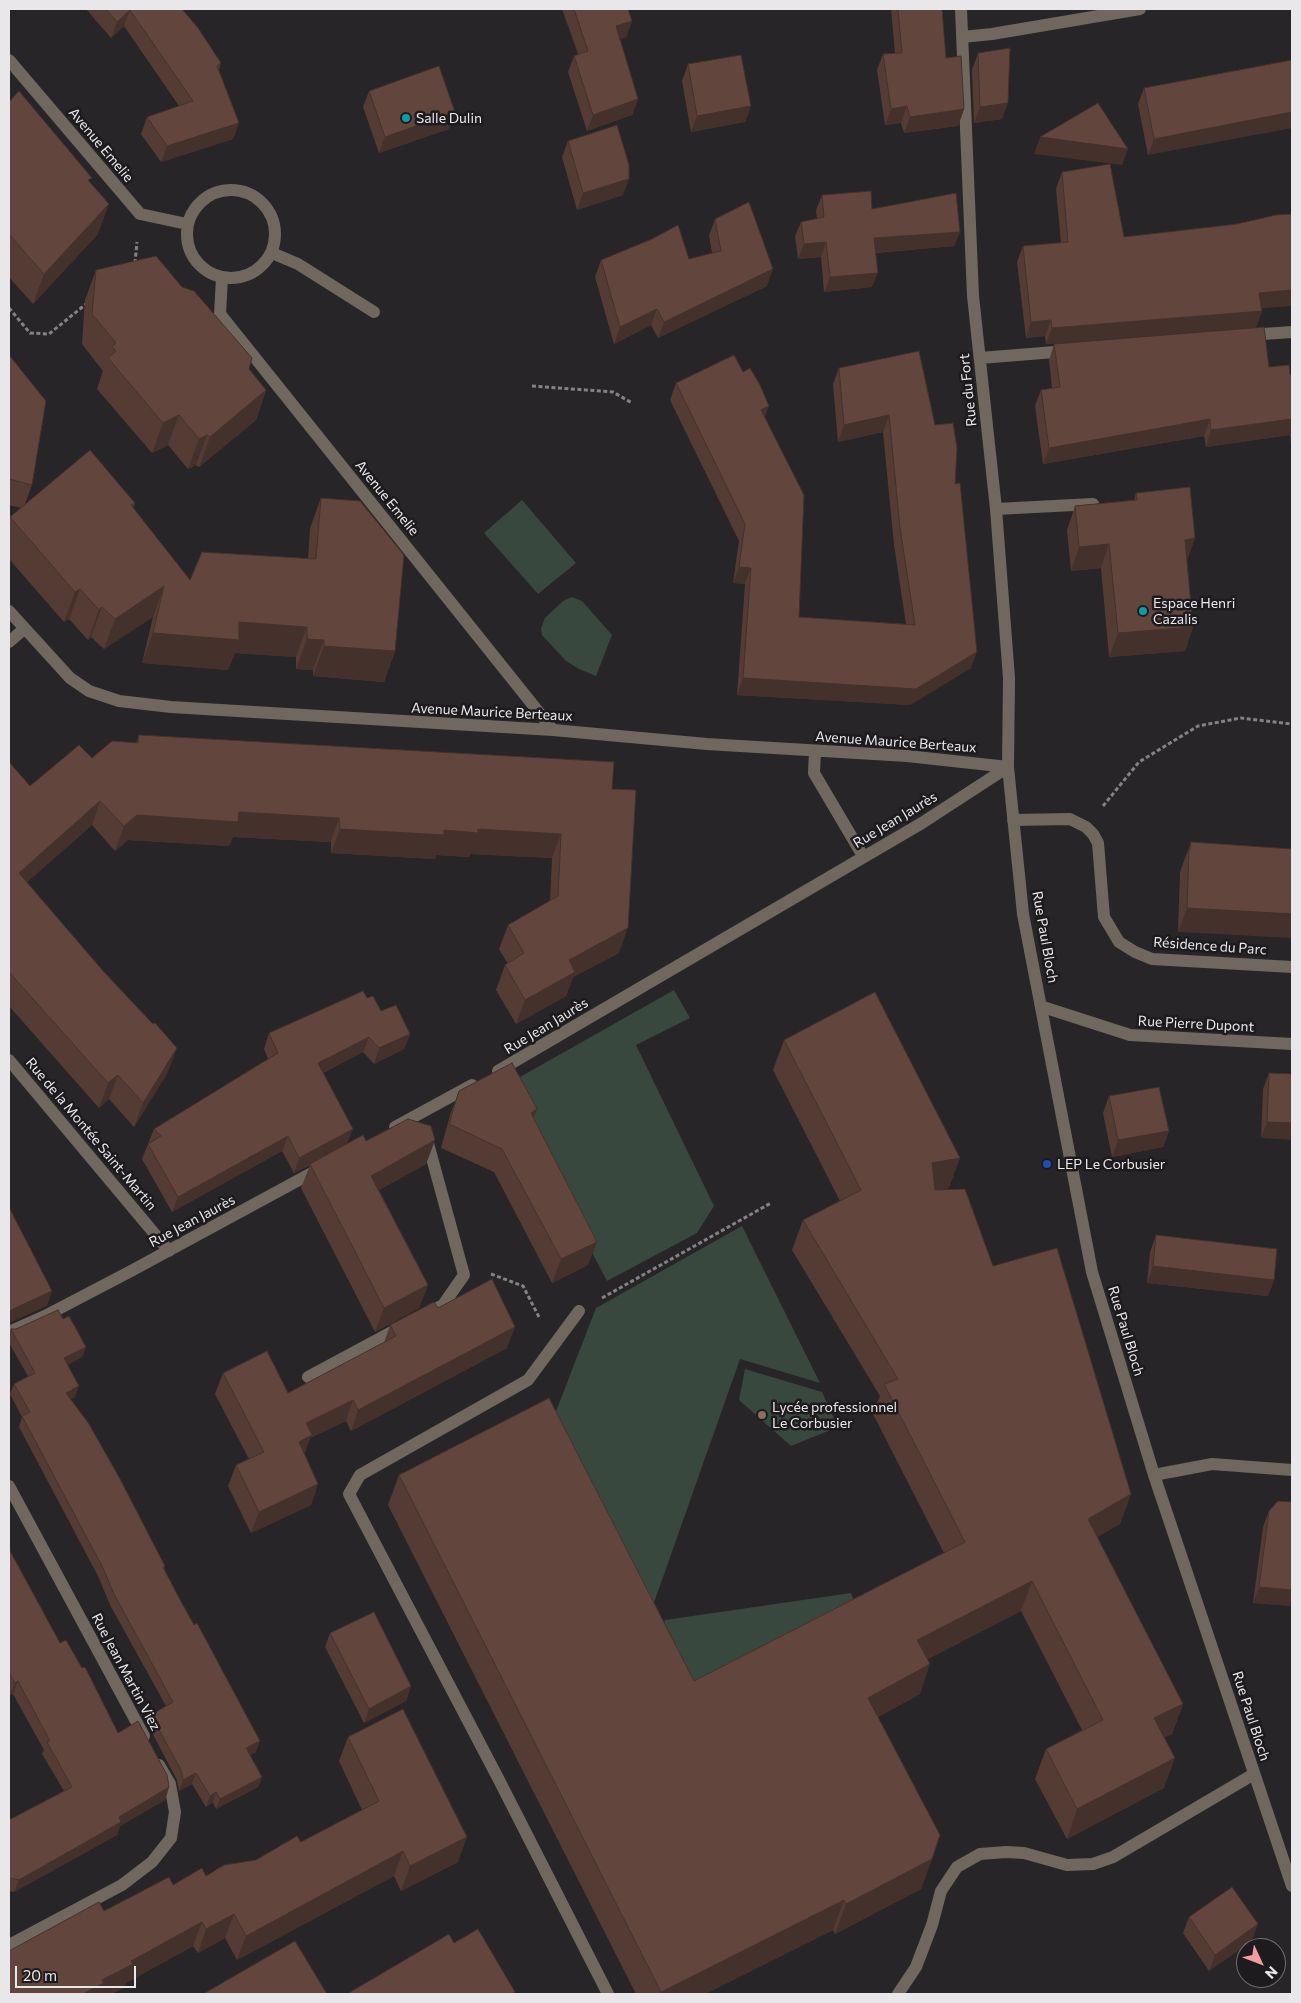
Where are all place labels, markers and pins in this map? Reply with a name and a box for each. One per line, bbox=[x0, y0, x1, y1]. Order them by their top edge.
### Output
place label: Salle Dulin bbox=[416, 110, 482, 126]
marker: Salle Dulin bbox=[400, 112, 412, 124]
place label: Espace Henri Cazalis bbox=[1153, 595, 1235, 628]
marker: Espace Henri Cazalis bbox=[1137, 605, 1149, 617]
place label: LEP Le Corbusier bbox=[1057, 1156, 1165, 1172]
marker: LEP Le Corbusier bbox=[1041, 1158, 1053, 1170]
place label: Lycée professionnel Le Corbusier bbox=[772, 1399, 897, 1431]
marker: Lycée professionnel Le Corbusier bbox=[756, 1409, 768, 1421]

